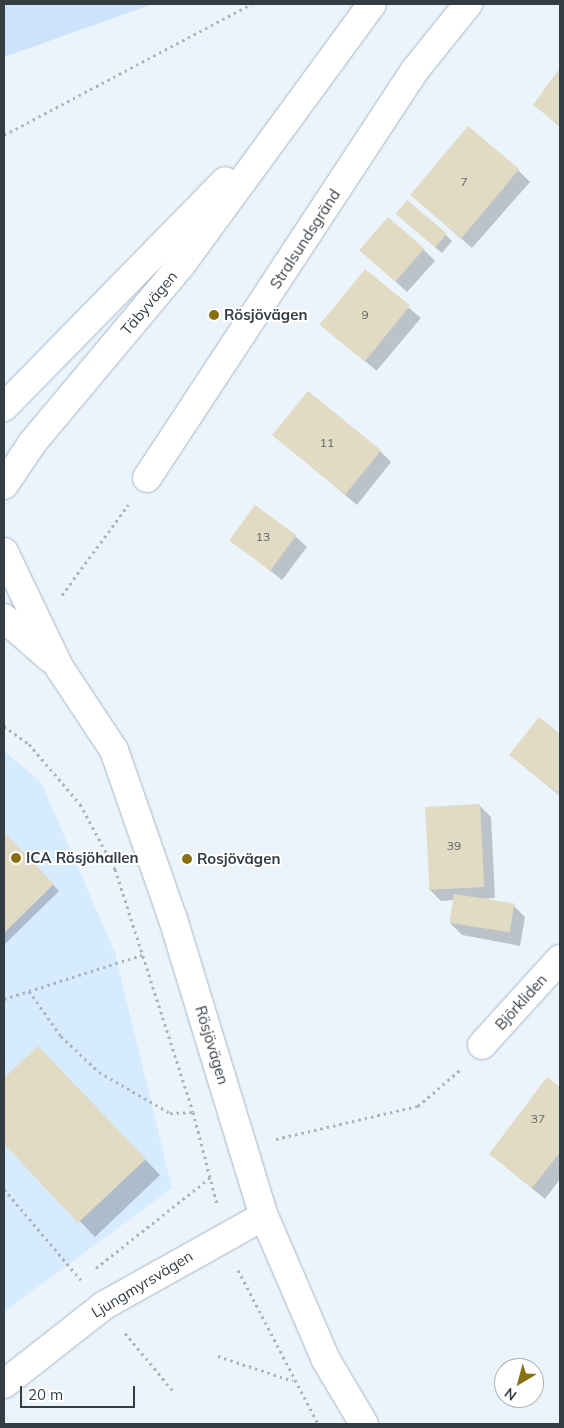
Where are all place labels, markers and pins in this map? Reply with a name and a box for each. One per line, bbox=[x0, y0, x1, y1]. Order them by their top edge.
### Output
place label: Rösjövägen bbox=[224, 306, 307, 324]
marker: Rösjövägen bbox=[208, 309, 220, 321]
place label: ICA Rösjöhallen bbox=[26, 849, 139, 867]
place label: Rosjövägen bbox=[197, 850, 280, 868]
marker: ICA Rösjöhallen bbox=[10, 852, 22, 864]
marker: Rosjövägen bbox=[181, 853, 193, 865]

